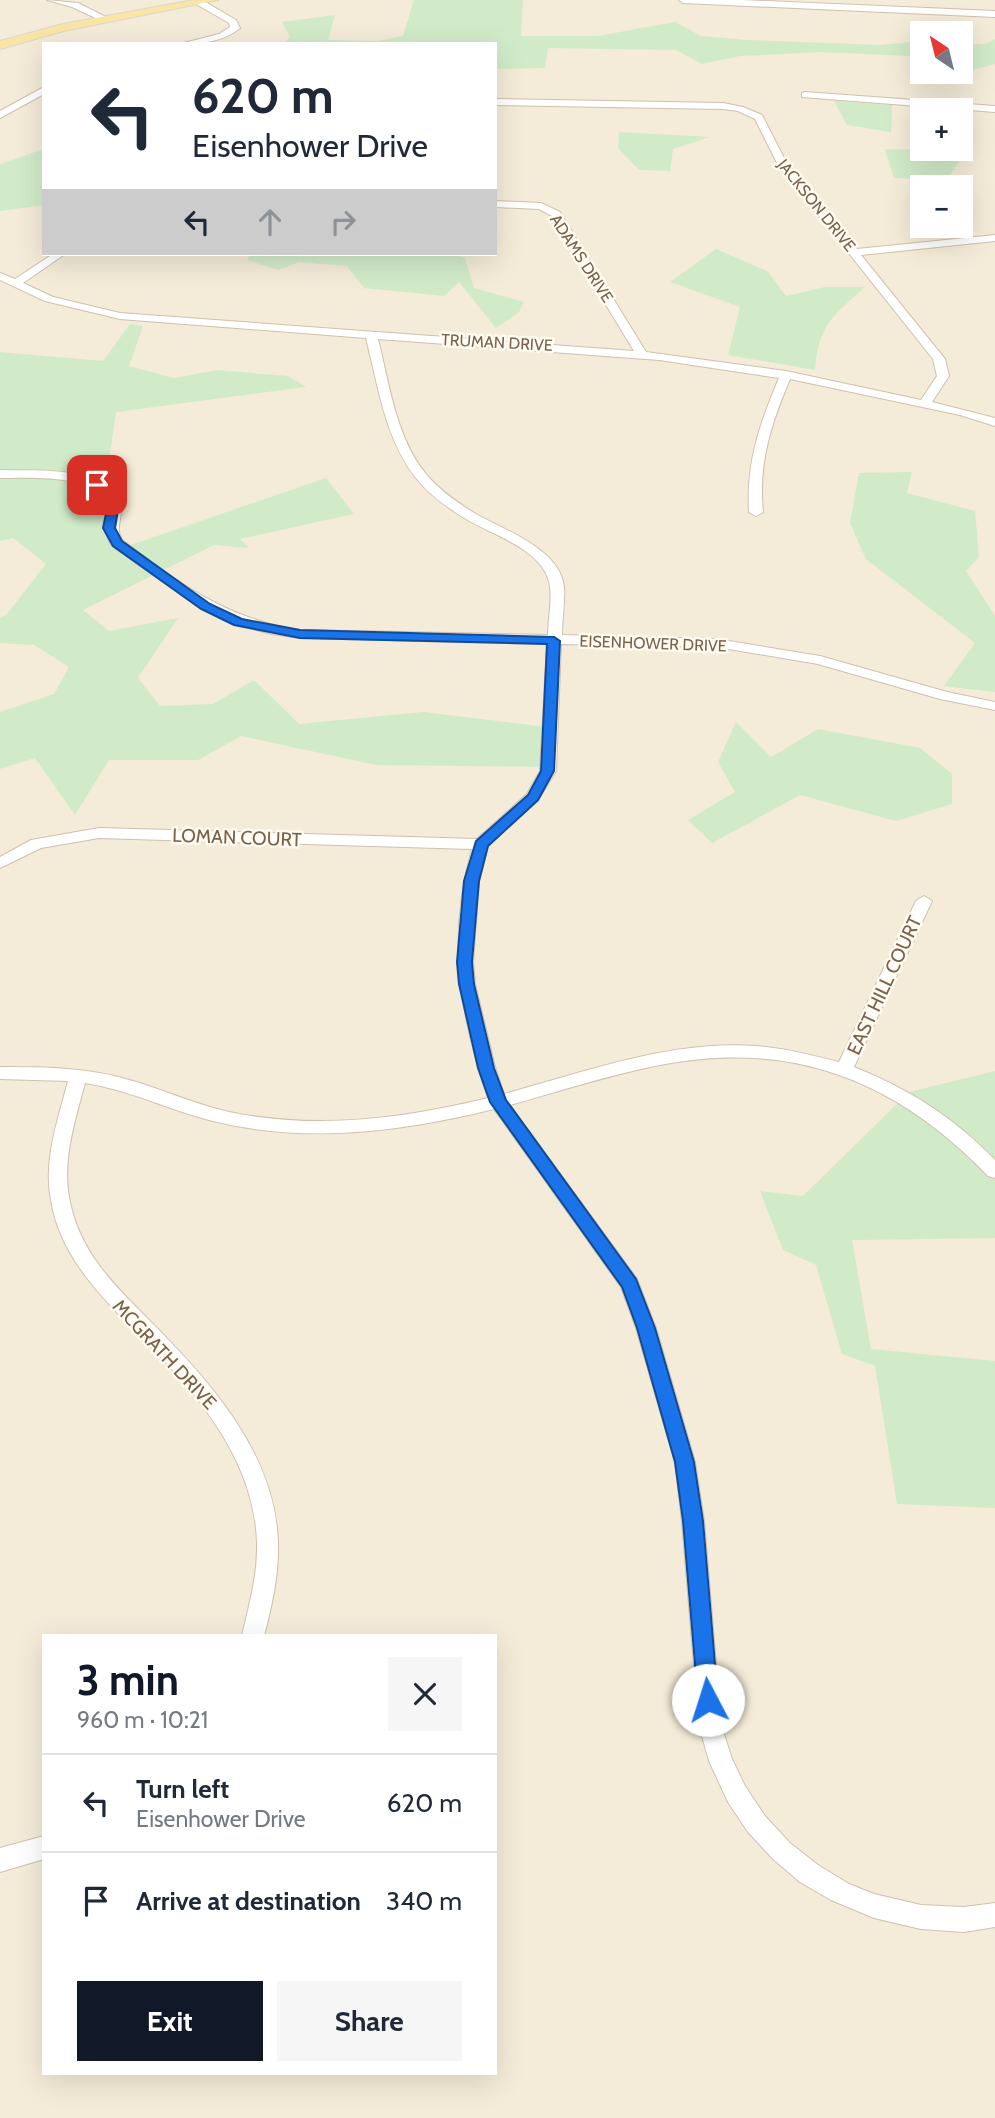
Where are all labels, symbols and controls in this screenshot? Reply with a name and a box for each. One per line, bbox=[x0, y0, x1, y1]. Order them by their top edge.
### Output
north arrow bbox=[910, 21, 973, 84]
map controls bbox=[910, 21, 973, 238]
text: 620 m bbox=[192, 66, 334, 125]
icon: left bbox=[77, 70, 168, 161]
button: + bbox=[910, 98, 973, 161]
text: Eisenhower Drive bbox=[192, 126, 428, 165]
street label: JACKSON DRIVE bbox=[773, 155, 860, 255]
button: − bbox=[910, 175, 973, 238]
icon: left bbox=[178, 203, 216, 241]
icon: ahead bbox=[251, 203, 289, 241]
icon: right bbox=[324, 203, 362, 241]
street label: ADAMS DRIVE bbox=[546, 211, 617, 306]
street label: TRUMAN DRIVE bbox=[441, 330, 553, 355]
pin bbox=[67, 455, 127, 515]
icon: arrive bbox=[78, 466, 116, 504]
street label: EISENHOWER DRIVE bbox=[579, 631, 727, 656]
street label: LOMAN COURT bbox=[172, 824, 302, 851]
street label: EAST HILL COURT bbox=[842, 912, 927, 1058]
street label: MCGRATH DRIVE bbox=[108, 1295, 221, 1414]
text: 3 min bbox=[77, 1654, 179, 1706]
button: close bbox=[388, 1657, 462, 1731]
position arrow bbox=[671, 1663, 745, 1737]
text: 960 m · 10:21 bbox=[77, 1706, 208, 1734]
text: Turn left bbox=[136, 1773, 229, 1805]
icon: left bbox=[77, 1784, 115, 1822]
text: 620 m bbox=[387, 1787, 462, 1819]
text: Eisenhower Drive bbox=[136, 1805, 306, 1833]
icon: arrive bbox=[77, 1882, 115, 1920]
text: Arrive at destination bbox=[136, 1885, 361, 1917]
text: 340 m bbox=[386, 1885, 462, 1917]
button: Exit bbox=[77, 1981, 263, 2061]
button: Share bbox=[277, 1981, 462, 2061]

